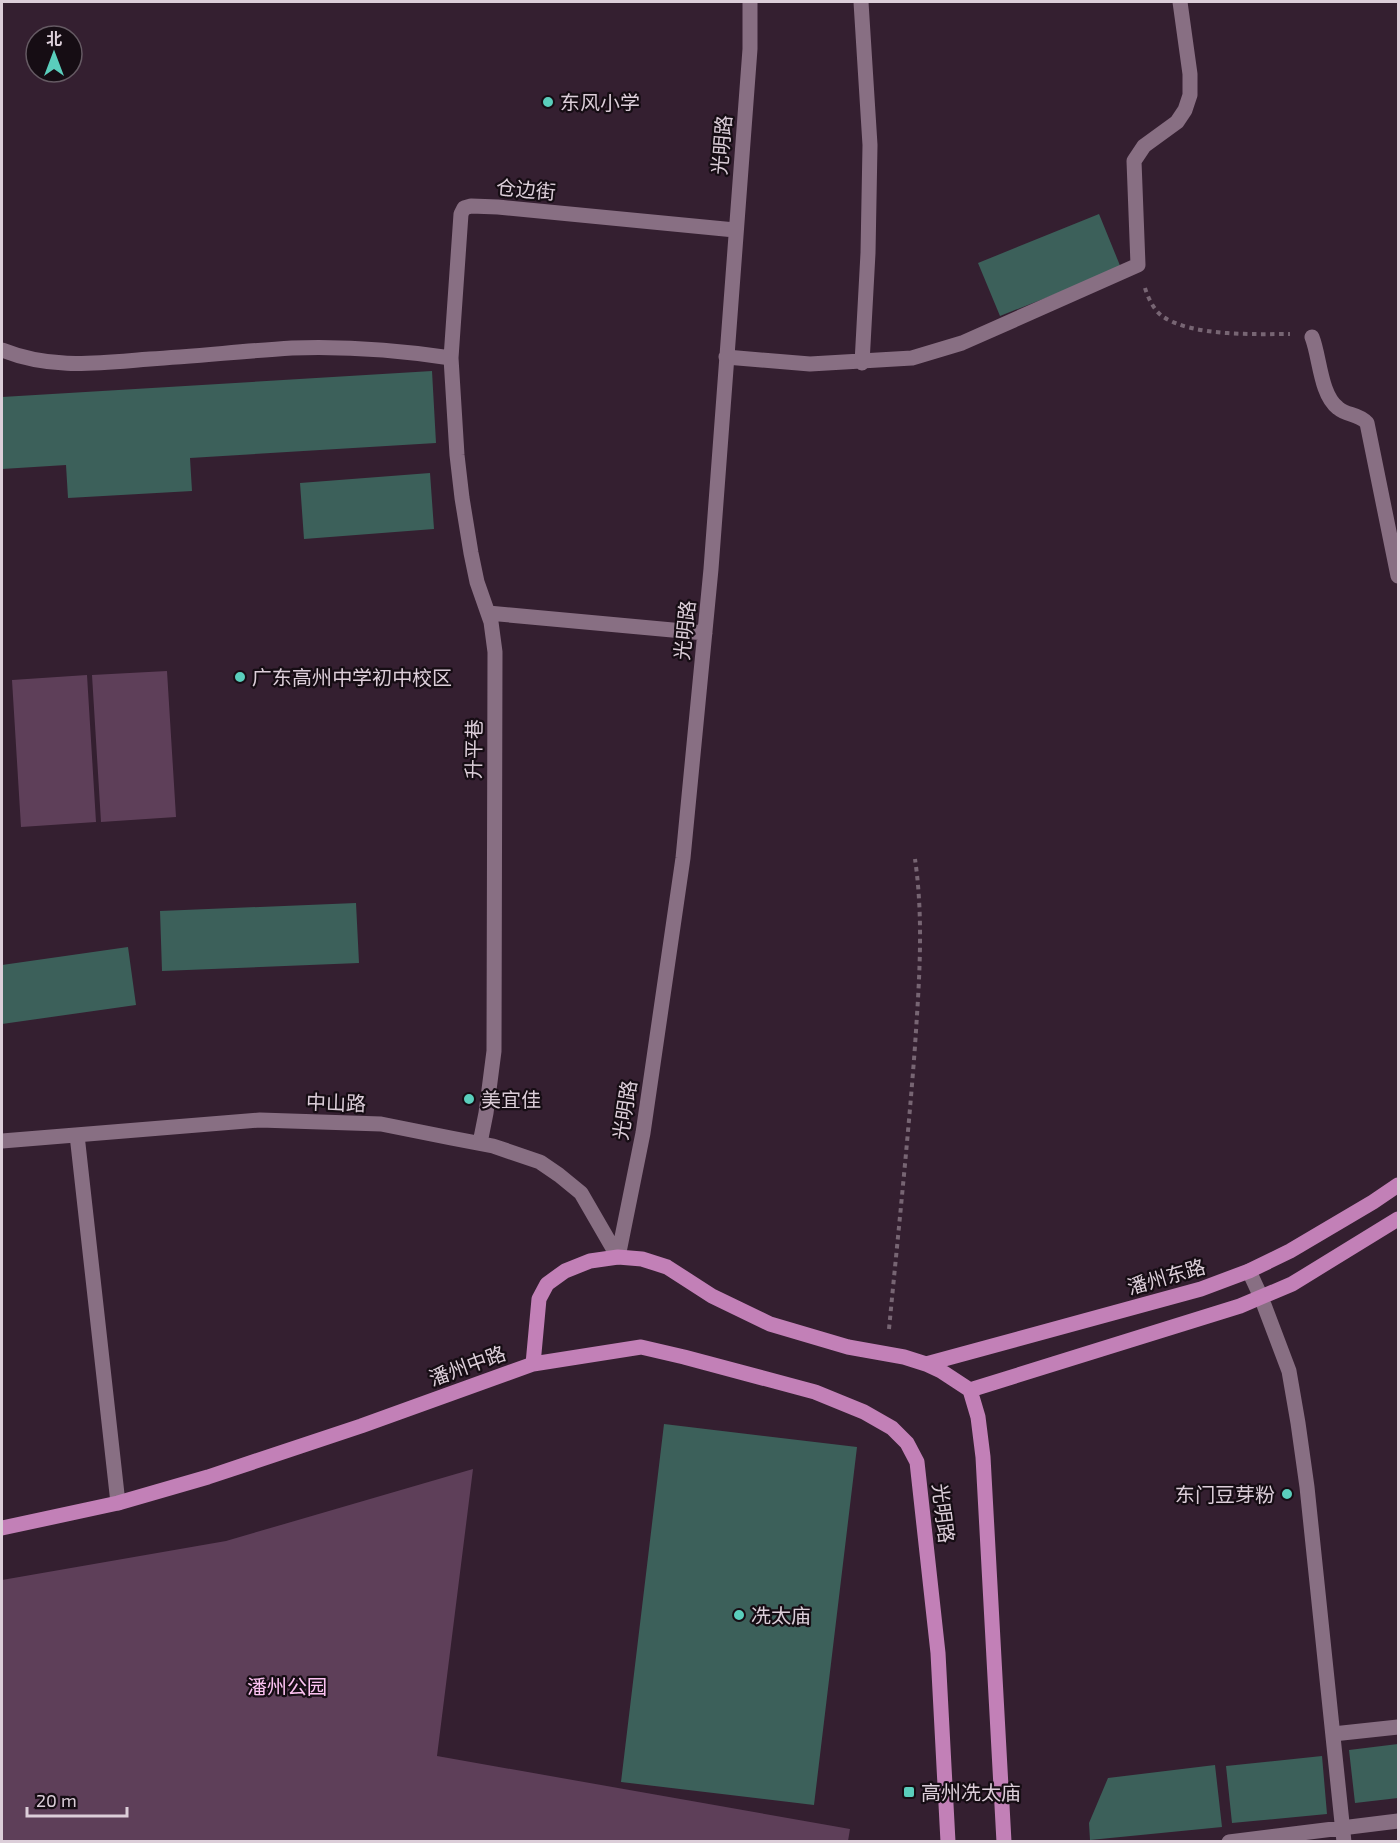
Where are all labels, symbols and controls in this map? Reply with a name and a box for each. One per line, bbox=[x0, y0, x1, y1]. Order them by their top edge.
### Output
north arrow bbox=[24, 24, 84, 84]
text: 北 bbox=[46, 29, 62, 48]
place label: 东风小学 bbox=[560, 90, 640, 114]
marker: 东风小学 bbox=[541, 95, 555, 109]
street label: 光明路 bbox=[706, 114, 736, 176]
street label: 仓边街 bbox=[495, 174, 557, 204]
street label: 光明路 bbox=[669, 599, 699, 661]
place label: 广东高州中学初中校区 bbox=[252, 665, 452, 689]
marker: 广东高州中学初中校区 bbox=[233, 670, 247, 684]
street label: 升平巷 bbox=[460, 719, 486, 779]
street label: 光明路 bbox=[607, 1078, 641, 1142]
place label: 美宜佳 bbox=[481, 1087, 541, 1111]
street label: 中山路 bbox=[306, 1089, 366, 1115]
marker: 美宜佳 bbox=[462, 1092, 476, 1106]
street label: 潘州东路 bbox=[1124, 1253, 1208, 1299]
street label: 潘州中路 bbox=[425, 1340, 509, 1390]
street label: 光明路 bbox=[928, 1482, 960, 1544]
place label: 东门豆芽粉 bbox=[1175, 1482, 1275, 1506]
marker: 东门豆芽粉 bbox=[1280, 1487, 1294, 1501]
place label: 冼太庙 bbox=[751, 1603, 811, 1627]
marker: 冼太庙 bbox=[732, 1608, 746, 1622]
park label: 潘州公园 bbox=[247, 1674, 327, 1698]
scale bar bbox=[27, 1780, 128, 1818]
place label: 高州冼太庙 bbox=[921, 1780, 1021, 1804]
marker: 高州冼太庙 bbox=[902, 1785, 916, 1799]
text: 20 m bbox=[36, 1789, 77, 1811]

